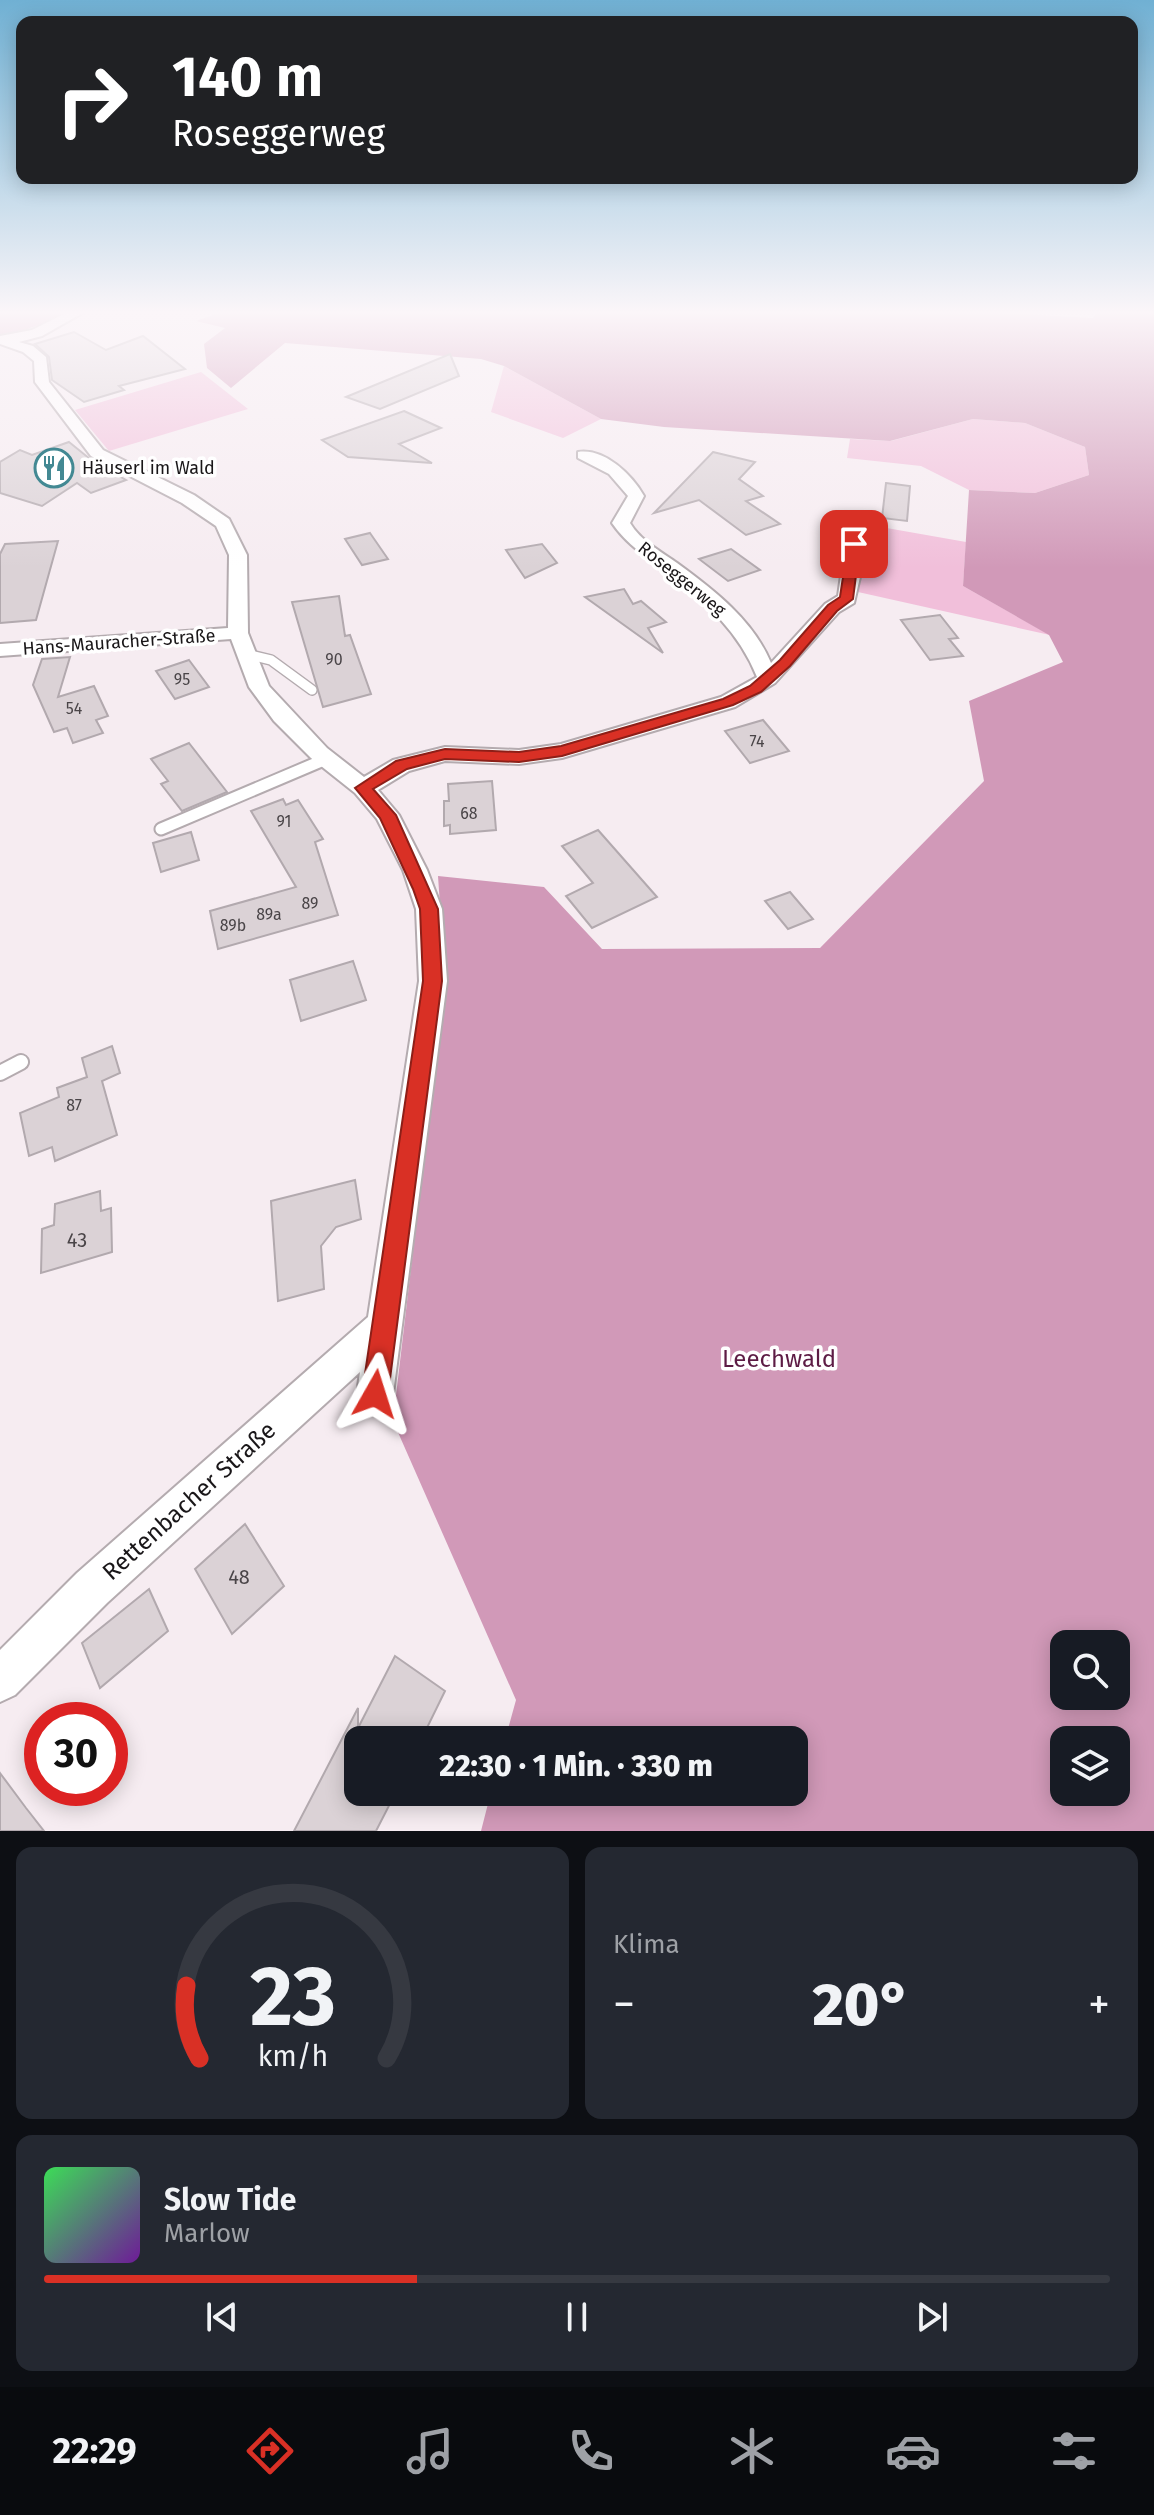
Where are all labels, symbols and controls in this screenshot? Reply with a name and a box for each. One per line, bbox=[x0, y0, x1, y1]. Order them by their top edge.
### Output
text: 140 m bbox=[172, 44, 323, 111]
icon: right bbox=[40, 48, 144, 152]
text: Roseggerweg bbox=[172, 112, 385, 156]
restaurant icon: Häuserl im Wald bbox=[33, 447, 75, 489]
place label: Häuserl im Wald bbox=[82, 457, 215, 479]
pin bbox=[820, 510, 888, 578]
icon: arrive bbox=[832, 522, 876, 566]
street label: Roseggerweg bbox=[634, 537, 731, 621]
street label: Hans-Mauracher-Straße bbox=[22, 624, 216, 660]
house number: 90 bbox=[325, 650, 343, 669]
house number: 95 bbox=[174, 670, 190, 689]
house number: 54 bbox=[66, 699, 83, 718]
house number: 74 bbox=[750, 732, 765, 751]
house number: 68 bbox=[460, 804, 478, 823]
house number: 91 bbox=[276, 812, 292, 831]
house number: 89 bbox=[302, 894, 318, 913]
house number: 89a bbox=[256, 905, 282, 924]
house number: 89b bbox=[220, 916, 246, 935]
house number: 87 bbox=[66, 1096, 82, 1115]
house number: 43 bbox=[67, 1228, 87, 1252]
park label: Leechwald bbox=[722, 1345, 836, 1373]
position arrow bbox=[333, 1352, 417, 1436]
street label: Rettenbacher Straße bbox=[97, 1416, 281, 1586]
house number: 48 bbox=[228, 1565, 250, 1589]
map controls bbox=[1050, 1630, 1130, 1806]
button: search bbox=[1050, 1630, 1130, 1710]
speed limit sign: 30 bbox=[24, 1702, 128, 1806]
button: layers bbox=[1050, 1726, 1130, 1806]
text: 22:30 · 1 Min. · 330 m bbox=[439, 1748, 713, 1784]
text: Klima bbox=[613, 1929, 680, 1960]
text: 23 bbox=[250, 1947, 335, 2047]
text: 20° bbox=[812, 1969, 911, 2041]
text: − bbox=[613, 1978, 635, 2031]
text: + bbox=[1088, 1978, 1110, 2031]
text: km/h bbox=[257, 2039, 328, 2074]
text: Slow Tide bbox=[164, 2182, 296, 2218]
text: Marlow bbox=[164, 2218, 250, 2249]
icon: previous bbox=[200, 2295, 244, 2339]
icon: pause bbox=[555, 2295, 599, 2339]
icon: next bbox=[910, 2295, 954, 2339]
icon: directions bbox=[242, 2423, 298, 2479]
icon: music bbox=[402, 2423, 458, 2479]
icon: phone bbox=[563, 2423, 619, 2479]
icon: climate bbox=[724, 2423, 780, 2479]
icon: car bbox=[885, 2423, 941, 2479]
icon: filters bbox=[1046, 2423, 1102, 2479]
text: 22:29 bbox=[52, 2429, 137, 2473]

